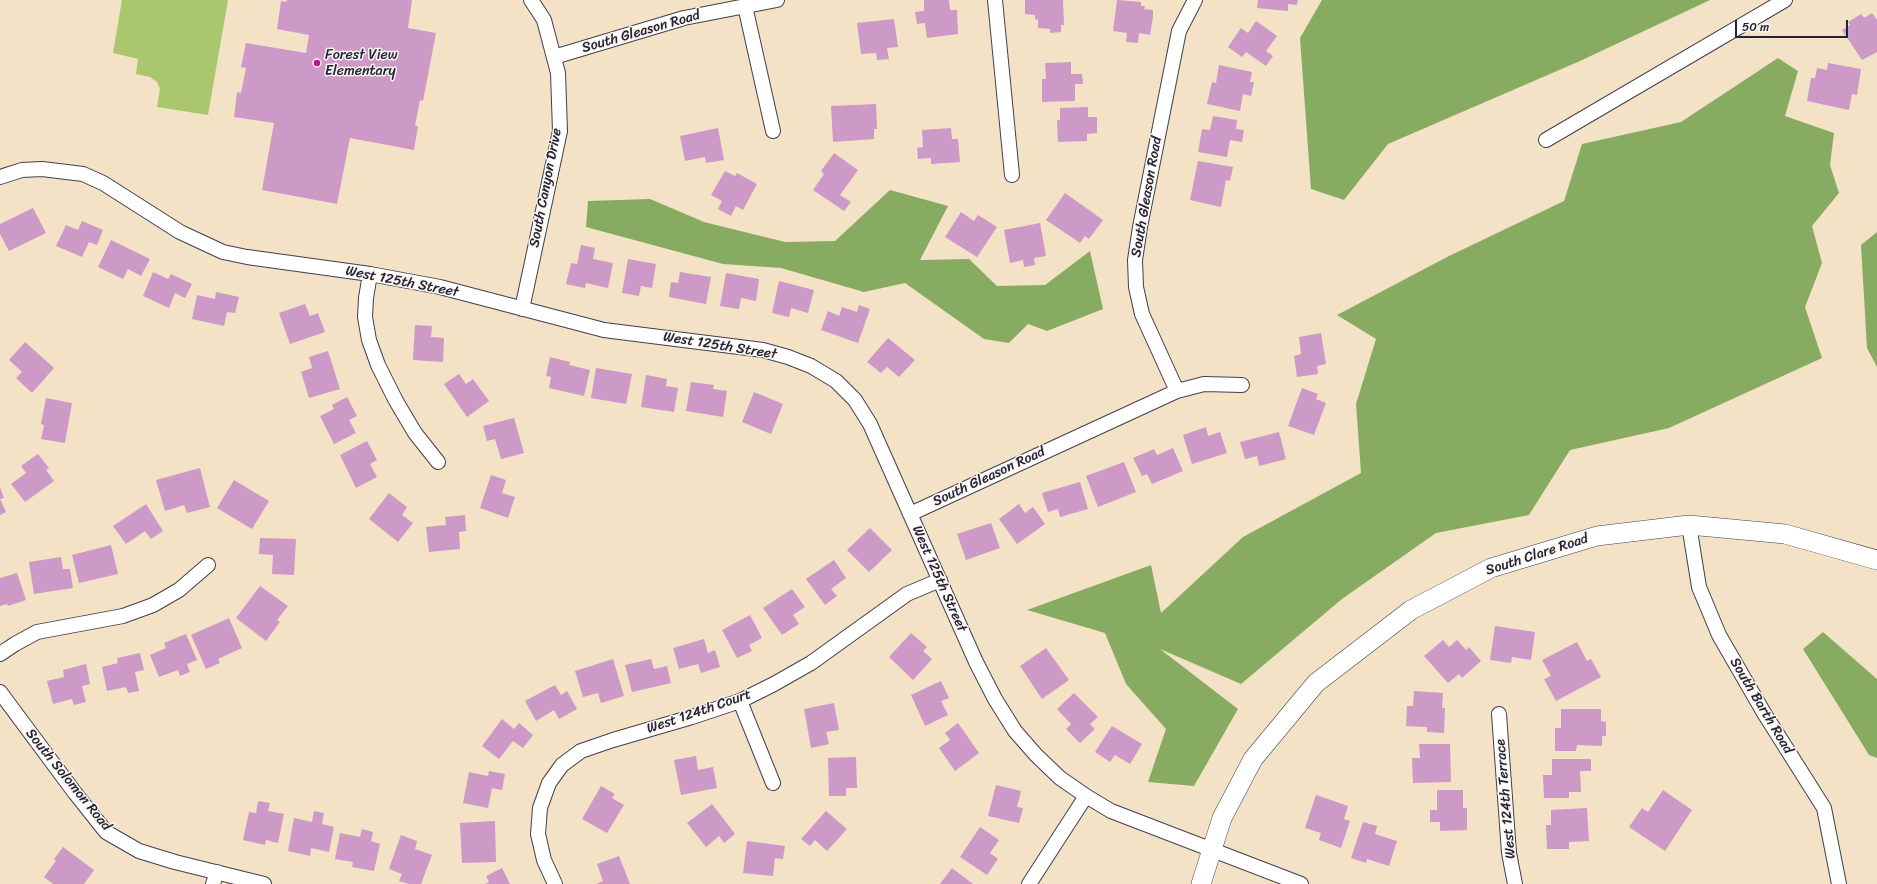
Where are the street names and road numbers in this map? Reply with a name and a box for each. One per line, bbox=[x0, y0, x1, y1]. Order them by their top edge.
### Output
street label: South Gleason Road bbox=[580, 7, 702, 57]
street label: South Canyon Drive bbox=[526, 127, 566, 249]
street label: South Gleason Road bbox=[1128, 135, 1166, 259]
street label: West 125th Street bbox=[344, 263, 460, 301]
street label: West 125th Street bbox=[662, 329, 778, 363]
street label: South Gleason Road bbox=[930, 444, 1048, 510]
street label: West 125th Street bbox=[908, 523, 970, 635]
street label: South Clare Road bbox=[1484, 531, 1590, 579]
street label: South Barth Road bbox=[1726, 655, 1796, 757]
street label: West 124th Court bbox=[645, 686, 753, 738]
street label: South Solomon Road bbox=[22, 726, 114, 834]
street label: West 124th Terrace bbox=[1492, 738, 1520, 860]

